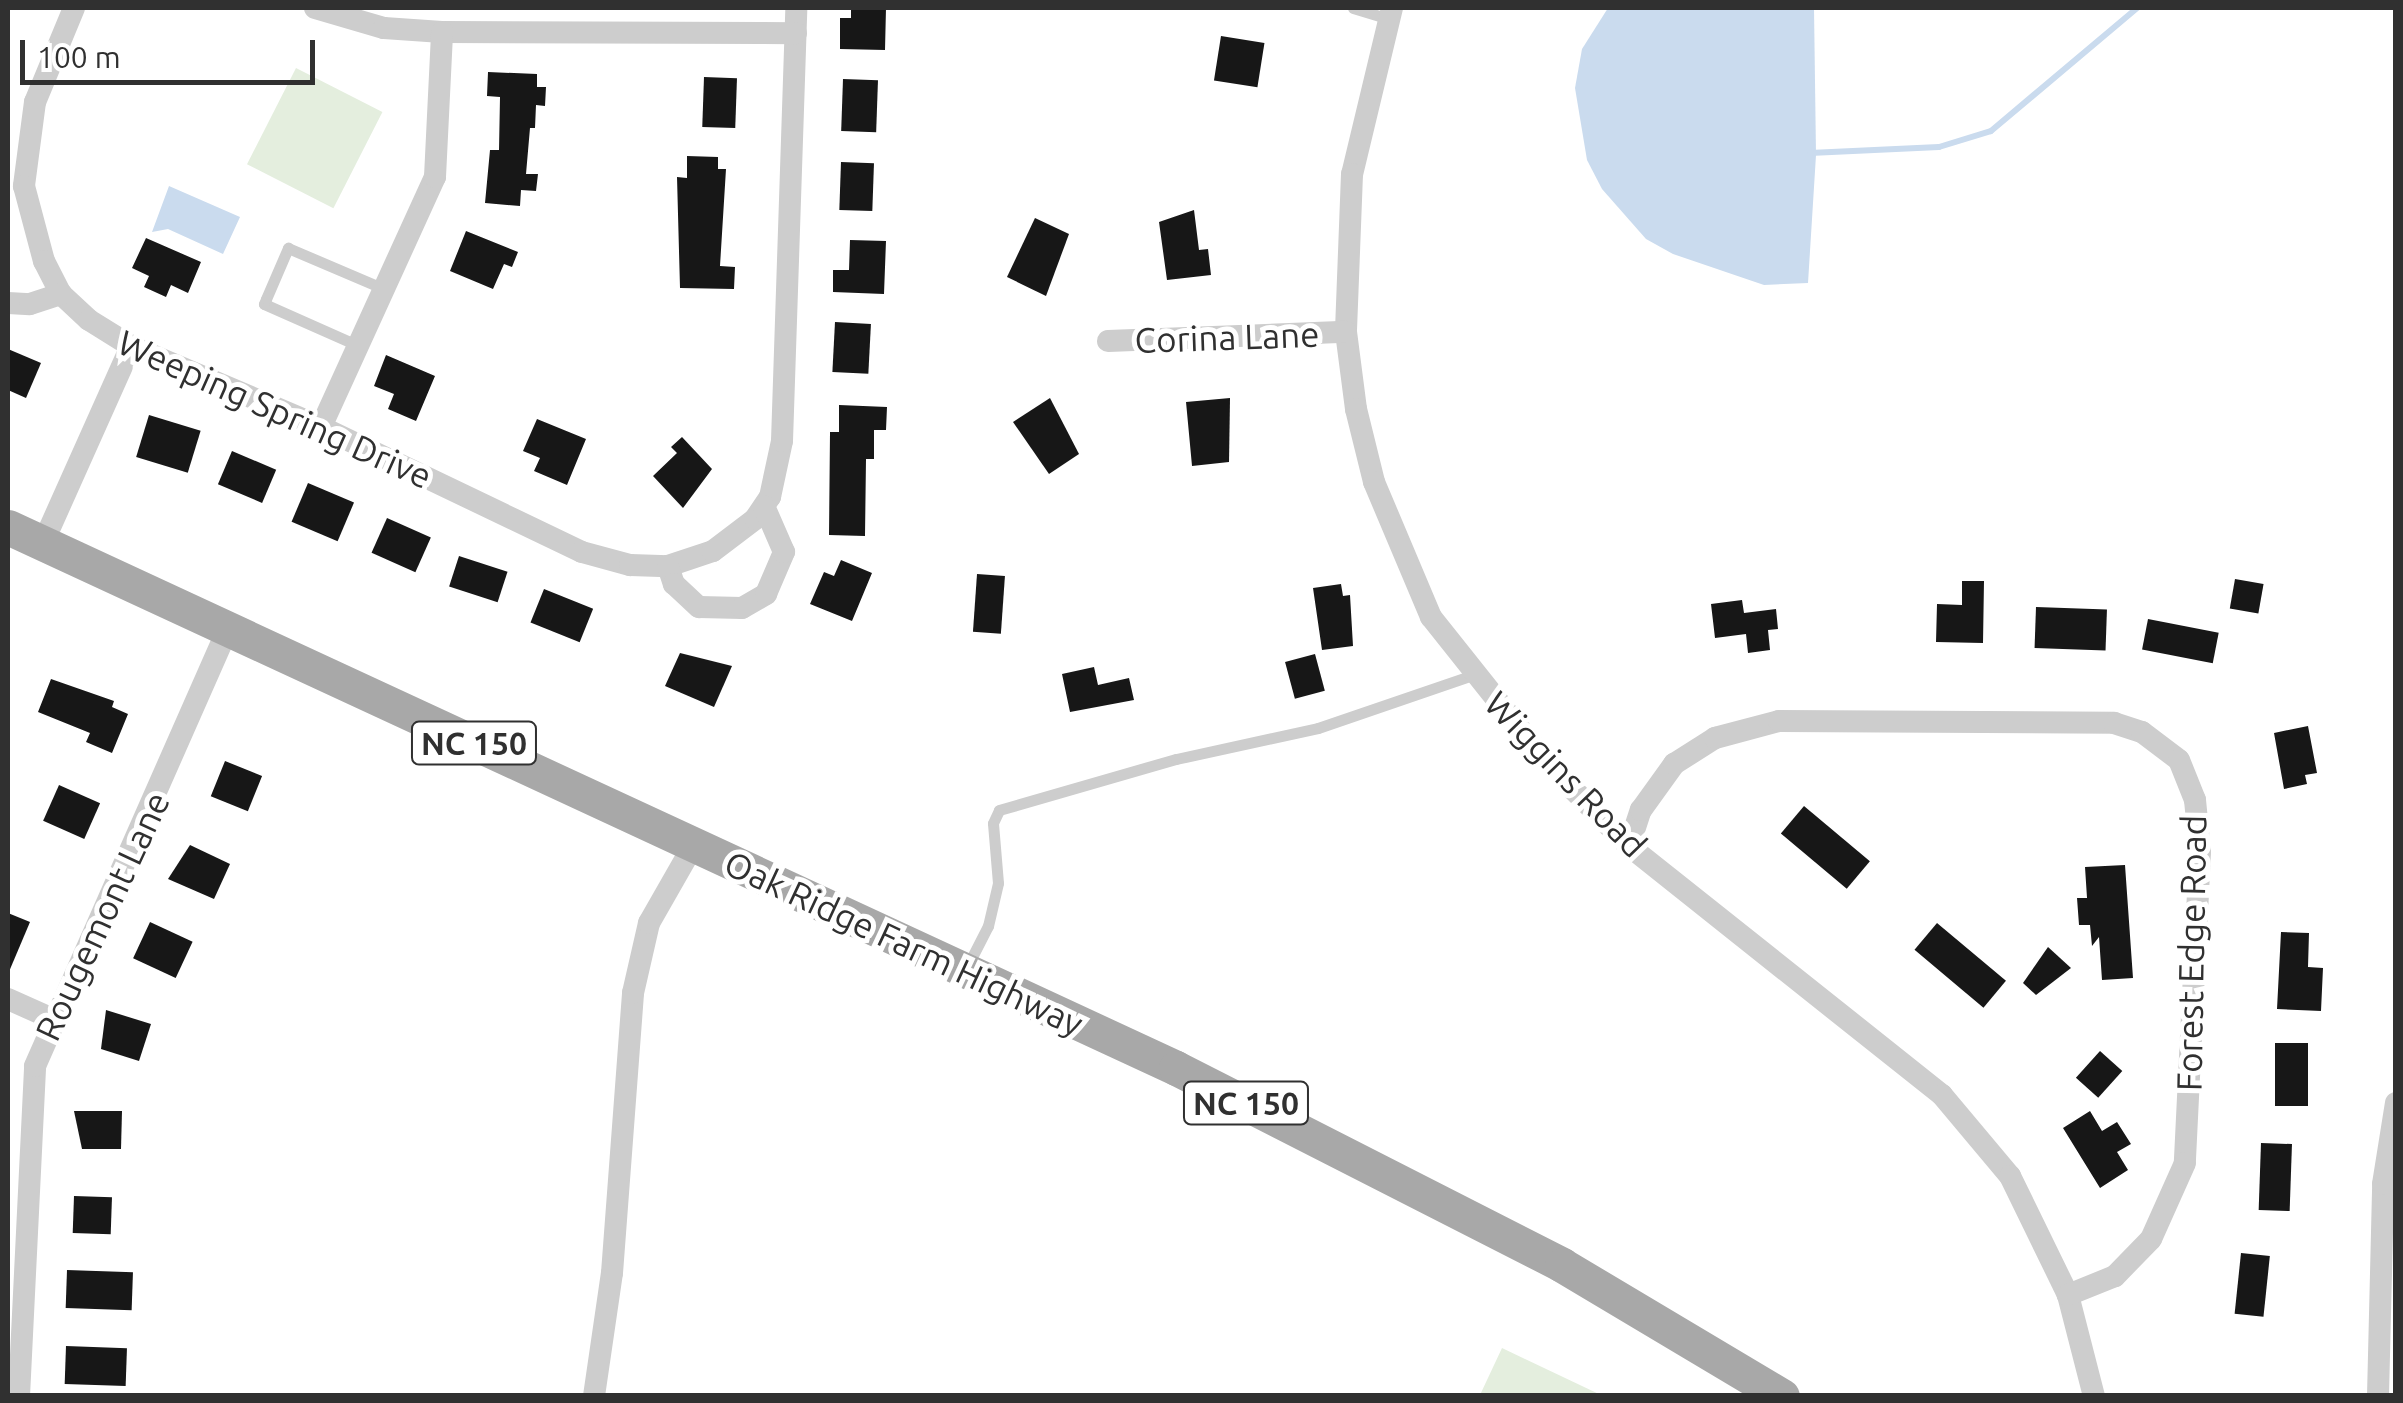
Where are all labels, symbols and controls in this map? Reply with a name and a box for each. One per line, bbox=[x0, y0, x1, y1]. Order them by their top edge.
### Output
scale bar bbox=[25, 20, 320, 82]
text: 100 m bbox=[37, 40, 121, 74]
street label: Corina Lane bbox=[1134, 313, 1320, 361]
street label: Weeping Spring Drive bbox=[112, 321, 438, 497]
street label: Wiggins Road bbox=[1476, 682, 1656, 866]
road number: NC 150 bbox=[409, 716, 539, 770]
street label: Rougemont Lane bbox=[26, 785, 178, 1047]
street label: Forest Edge Road bbox=[2168, 815, 2214, 1091]
street label: Oak Ridge Farm Highway bbox=[718, 841, 1090, 1045]
road number: NC 150 bbox=[1181, 1076, 1311, 1130]

